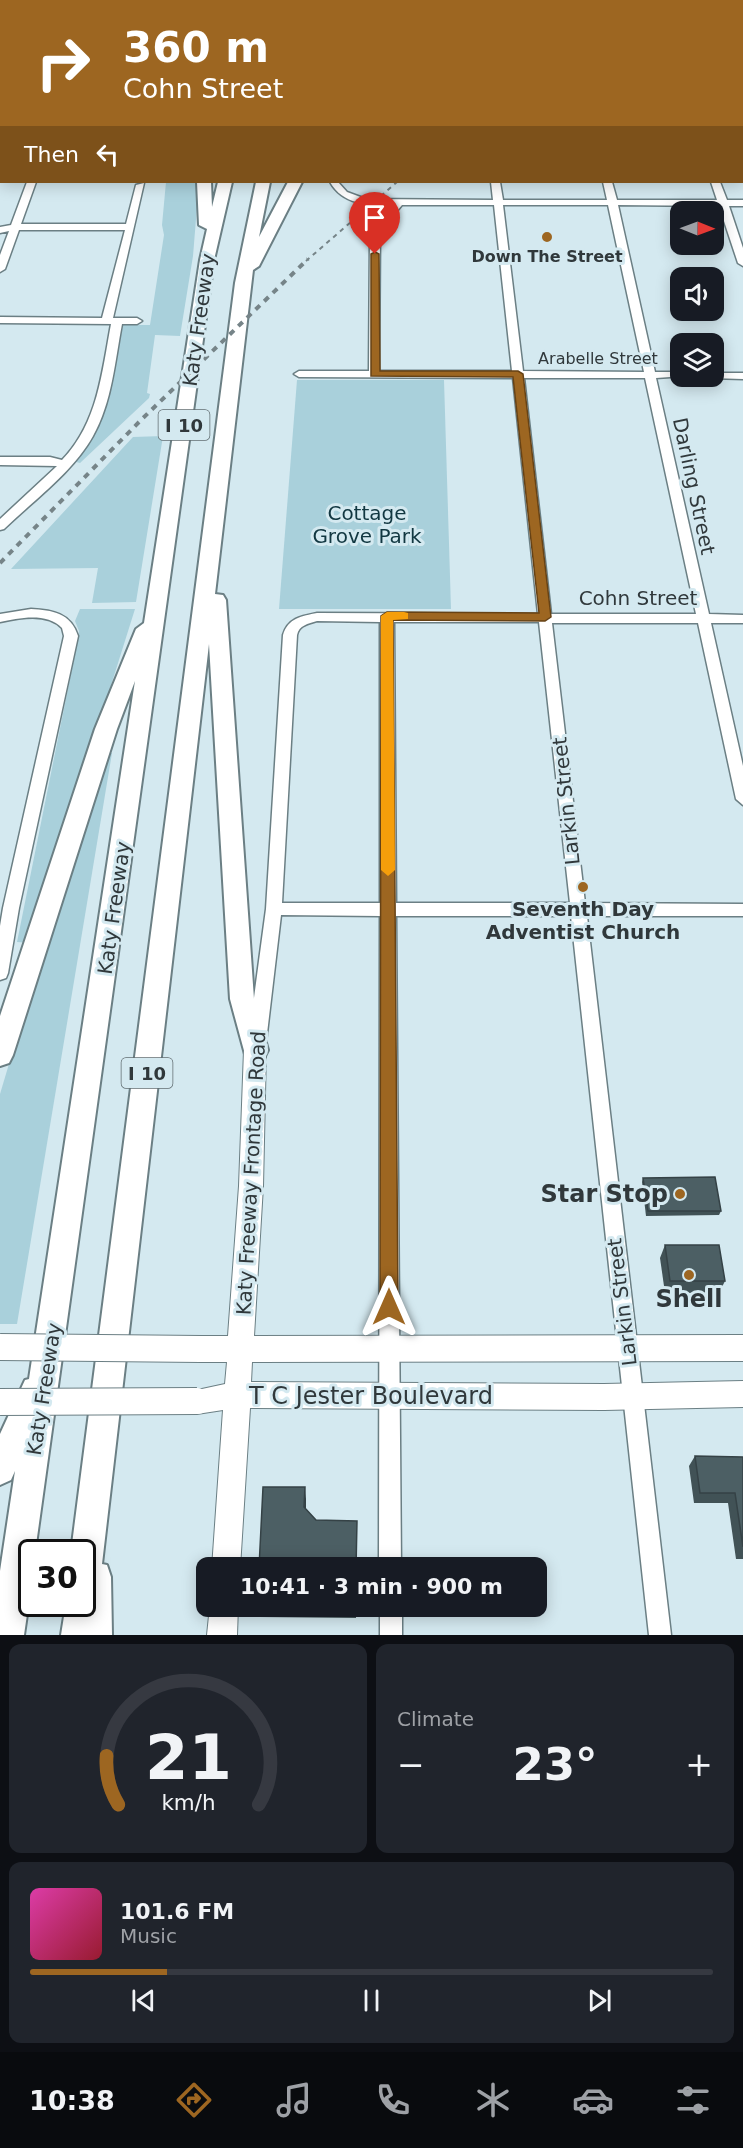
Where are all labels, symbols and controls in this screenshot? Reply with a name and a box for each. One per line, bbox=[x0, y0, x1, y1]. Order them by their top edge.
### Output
text: 360 m bbox=[123, 23, 269, 72]
icon: right bbox=[24, 24, 102, 102]
text: Cohn Street bbox=[123, 73, 283, 104]
icon: left bbox=[91, 138, 124, 171]
text: Then bbox=[24, 142, 79, 167]
pin bbox=[349, 192, 400, 254]
icon: arrive bbox=[358, 201, 391, 234]
north arrow bbox=[670, 201, 724, 255]
map controls bbox=[670, 201, 724, 387]
marker: Down The Street bbox=[540, 230, 554, 244]
place label: Down The Street bbox=[471, 247, 623, 266]
street label: Katy Freeway bbox=[178, 252, 220, 388]
button: sound bbox=[670, 267, 724, 321]
button: layers bbox=[670, 333, 724, 387]
street label: Arabelle Street bbox=[538, 349, 658, 368]
road number: I 10 bbox=[158, 410, 210, 440]
street label: Darling Street bbox=[668, 415, 720, 557]
park label: Cottage Grove Park bbox=[312, 501, 422, 548]
street label: Cohn Street bbox=[579, 586, 697, 610]
street label: Larkin Street bbox=[547, 736, 585, 866]
street label: Katy Freeway bbox=[93, 840, 135, 976]
marker: Seventh Day Adventist Church bbox=[576, 880, 590, 894]
place label: Seventh Day Adventist Church bbox=[486, 897, 680, 944]
street label: Katy Freeway Frontage Road bbox=[232, 1030, 270, 1316]
road number: I 10 bbox=[122, 1058, 172, 1088]
place label: Star Stop bbox=[540, 1180, 668, 1208]
marker: Star Stop bbox=[673, 1187, 687, 1201]
street label: Larkin Street bbox=[602, 1237, 642, 1367]
marker: Shell bbox=[682, 1268, 696, 1282]
position arrow bbox=[357, 1275, 421, 1339]
place label: Shell bbox=[655, 1285, 723, 1313]
street label: Katy Freeway bbox=[22, 1321, 66, 1457]
street label: T C Jester Boulevard bbox=[248, 1382, 493, 1410]
speed limit sign: 30 bbox=[18, 1539, 96, 1617]
text: 10:41 · 3 min · 900 m bbox=[240, 1574, 503, 1599]
text: Climate bbox=[397, 1707, 474, 1731]
text: 21 bbox=[145, 1721, 231, 1794]
text: 23° bbox=[512, 1738, 598, 1791]
text: − bbox=[397, 1745, 425, 1784]
text: + bbox=[685, 1745, 713, 1784]
text: km/h bbox=[161, 1791, 215, 1816]
text: 101.6 FM bbox=[120, 1899, 234, 1924]
text: Music bbox=[120, 1924, 177, 1948]
icon: previous bbox=[127, 1984, 160, 2017]
icon: pause bbox=[355, 1984, 388, 2017]
icon: next bbox=[583, 1984, 616, 2017]
icon: directions bbox=[173, 2079, 215, 2121]
icon: music bbox=[273, 2079, 315, 2121]
icon: phone bbox=[372, 2079, 414, 2121]
icon: climate bbox=[472, 2079, 514, 2121]
icon: car bbox=[572, 2079, 614, 2121]
icon: filters bbox=[672, 2079, 714, 2121]
text: 10:38 bbox=[29, 2085, 115, 2116]

